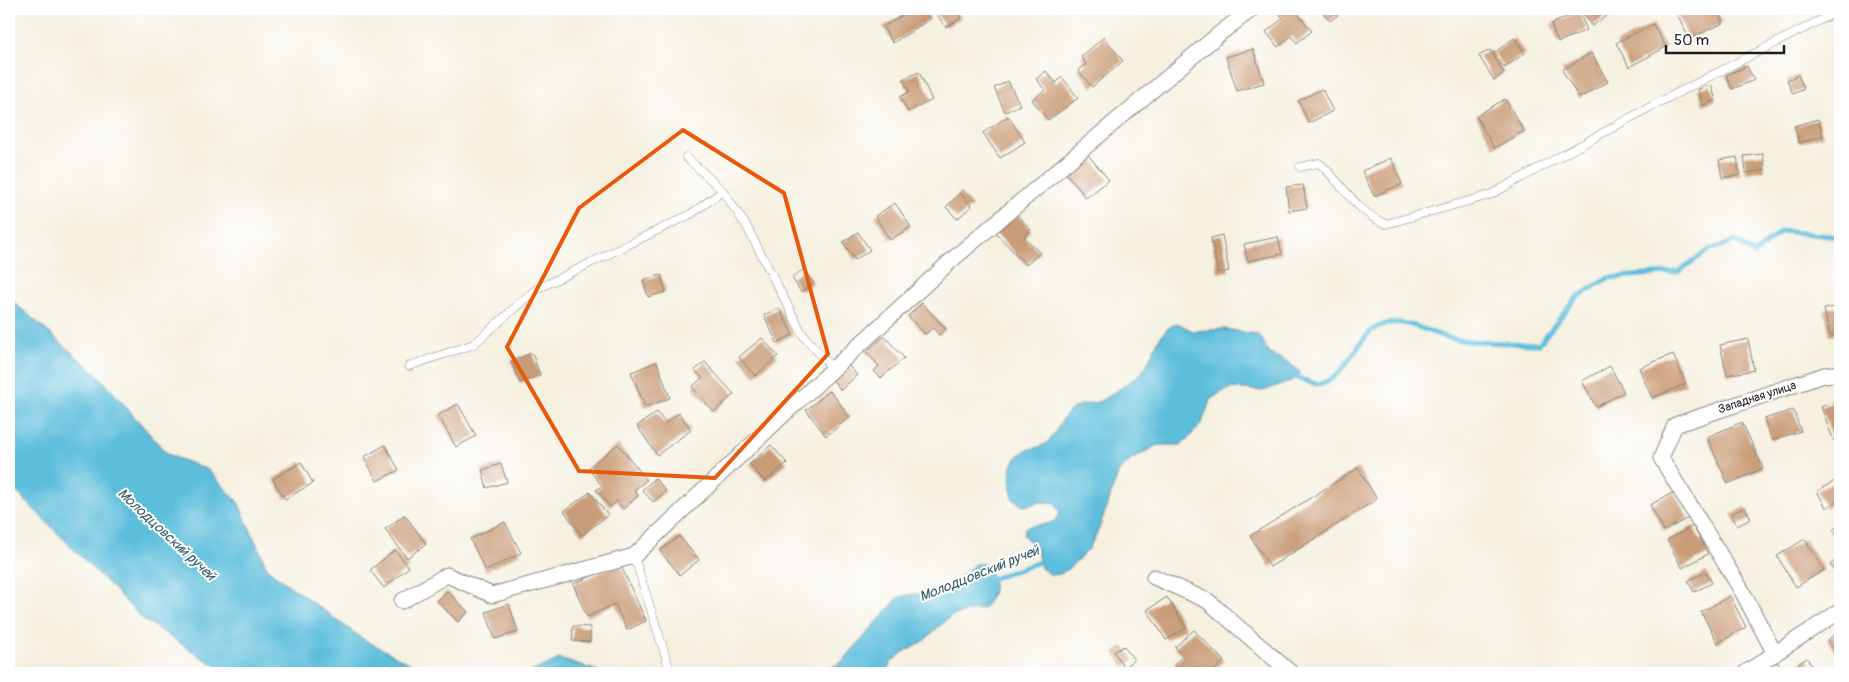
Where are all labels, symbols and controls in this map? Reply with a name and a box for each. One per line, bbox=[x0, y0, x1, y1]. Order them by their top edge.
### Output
scale bar bbox=[1666, 22, 1784, 54]
text: 50 m bbox=[1674, 31, 1709, 50]
street label: Западная улица bbox=[1716, 378, 1799, 417]
water label: Молодцовский ручей bbox=[114, 485, 220, 585]
water label: Молодцовский ручей bbox=[917, 541, 1043, 605]

